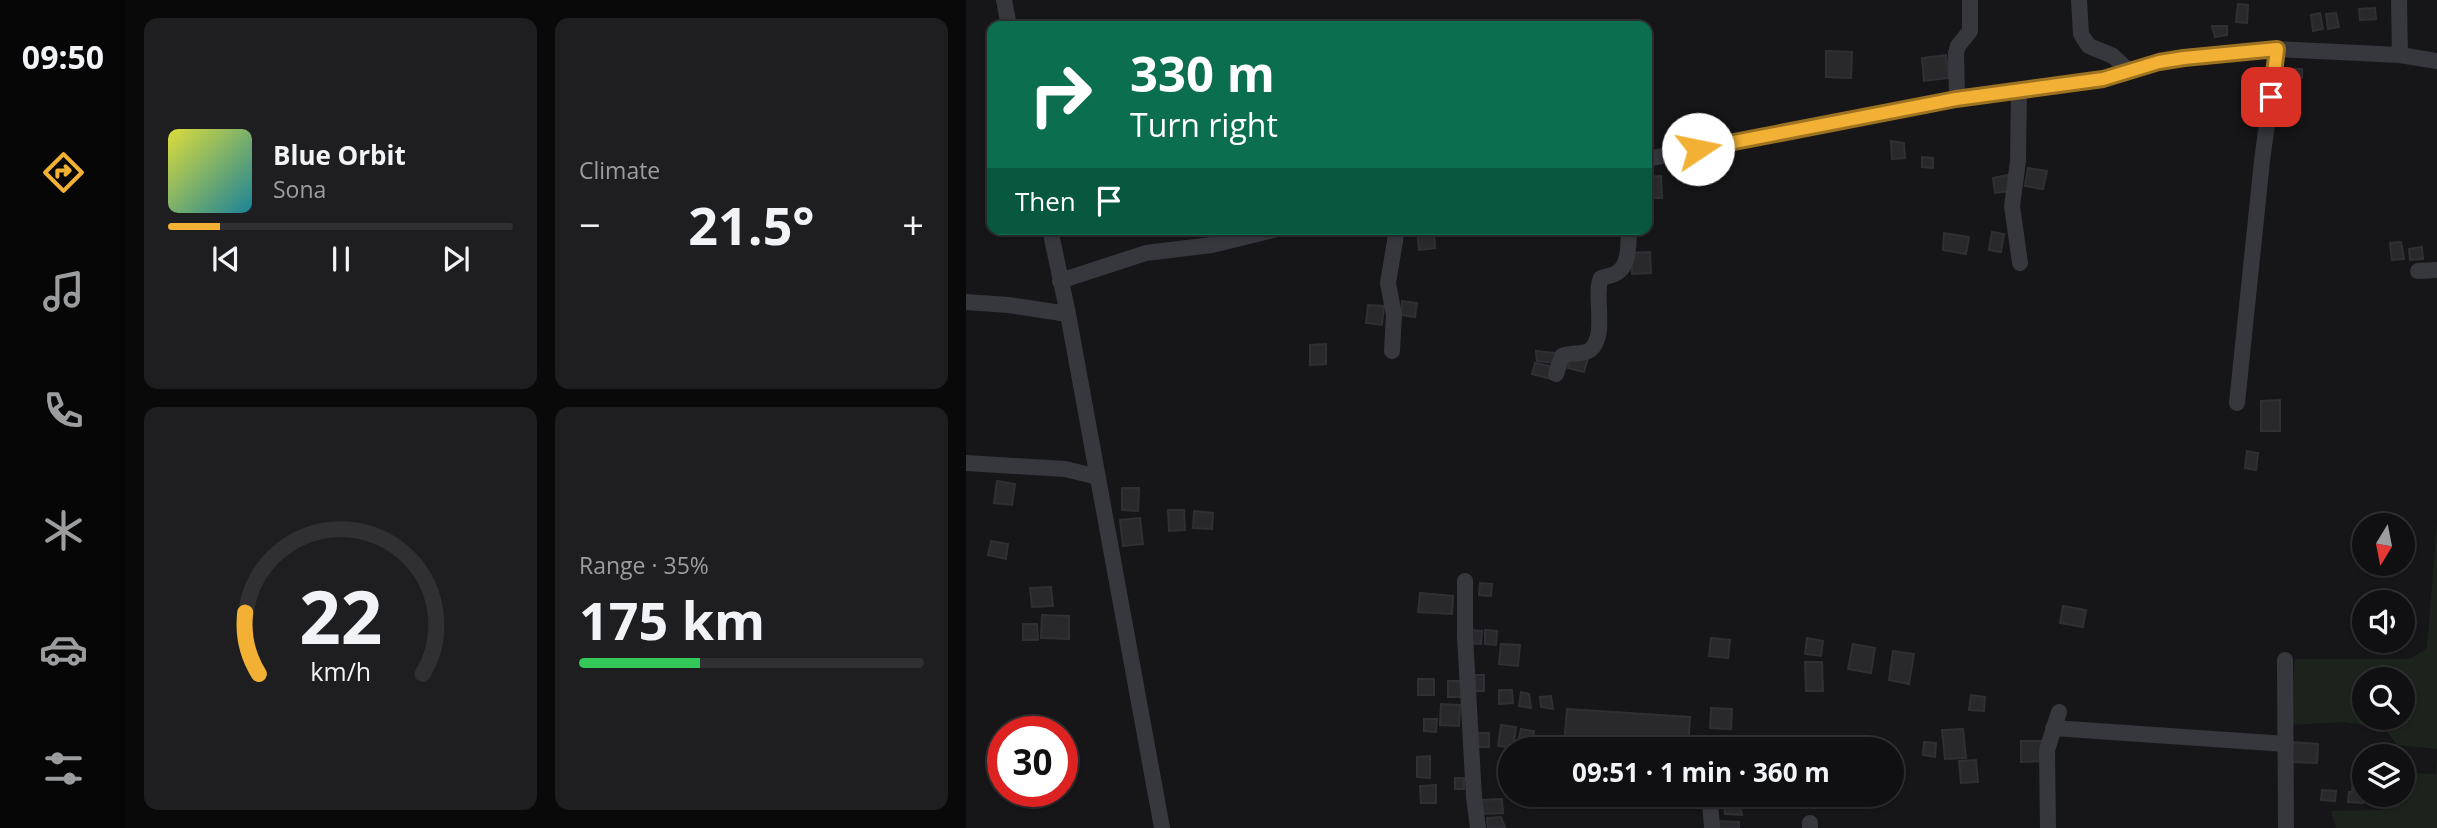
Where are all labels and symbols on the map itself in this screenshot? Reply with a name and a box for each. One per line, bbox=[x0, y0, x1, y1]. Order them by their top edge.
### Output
pin bbox=[2241, 67, 2301, 127]
position arrow bbox=[1661, 112, 1735, 186]
north arrow bbox=[2352, 513, 2415, 576]
speed limit sign: 30 bbox=[987, 716, 1078, 807]

